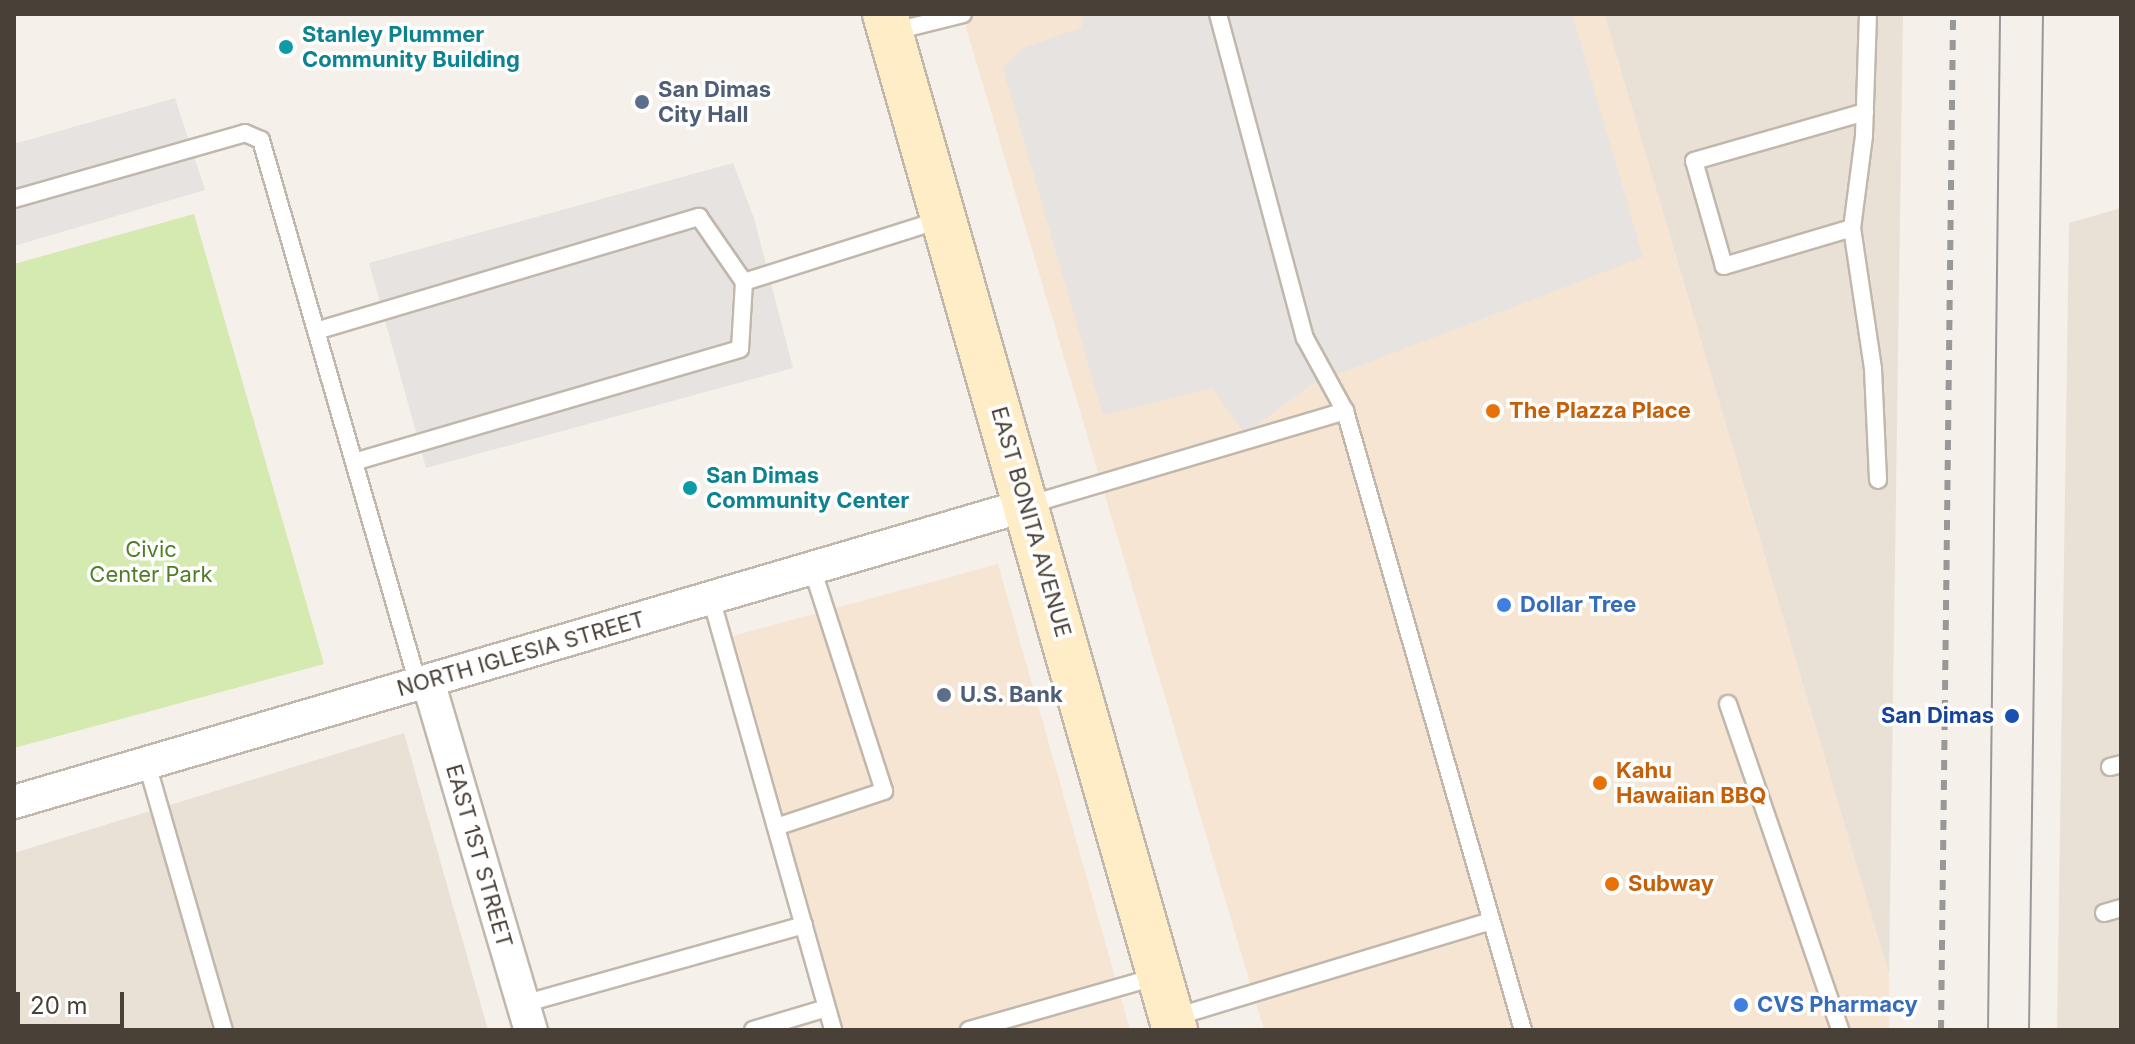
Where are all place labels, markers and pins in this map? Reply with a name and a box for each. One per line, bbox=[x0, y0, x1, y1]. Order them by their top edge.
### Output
place label: Stanley Plummer Community Building bbox=[302, 21, 520, 72]
marker: Stanley Plummer Community Building bbox=[277, 38, 295, 56]
place label: San Dimas City Hall bbox=[658, 76, 771, 128]
marker: San Dimas City Hall bbox=[633, 93, 651, 111]
place label: The Plazza Place bbox=[1509, 398, 1691, 424]
marker: The Plazza Place bbox=[1484, 402, 1502, 420]
place label: San Dimas Community Center bbox=[706, 462, 909, 514]
marker: San Dimas Community Center bbox=[681, 479, 699, 497]
place label: Dollar Tree bbox=[1520, 592, 1636, 618]
marker: Dollar Tree bbox=[1495, 596, 1513, 614]
place label: U.S. Bank bbox=[960, 682, 1063, 708]
marker: U.S. Bank bbox=[935, 686, 953, 704]
place label: San Dimas bbox=[1881, 703, 1994, 729]
marker: San Dimas bbox=[2001, 705, 2023, 727]
place label: Kahu Hawaiian BBQ bbox=[1616, 757, 1766, 808]
marker: Kahu Hawaiian BBQ bbox=[1591, 774, 1609, 792]
place label: Subway bbox=[1628, 871, 1714, 897]
marker: Subway bbox=[1603, 875, 1621, 893]
place label: CVS Pharmacy bbox=[1757, 992, 1918, 1018]
marker: CVS Pharmacy bbox=[1732, 996, 1750, 1014]

